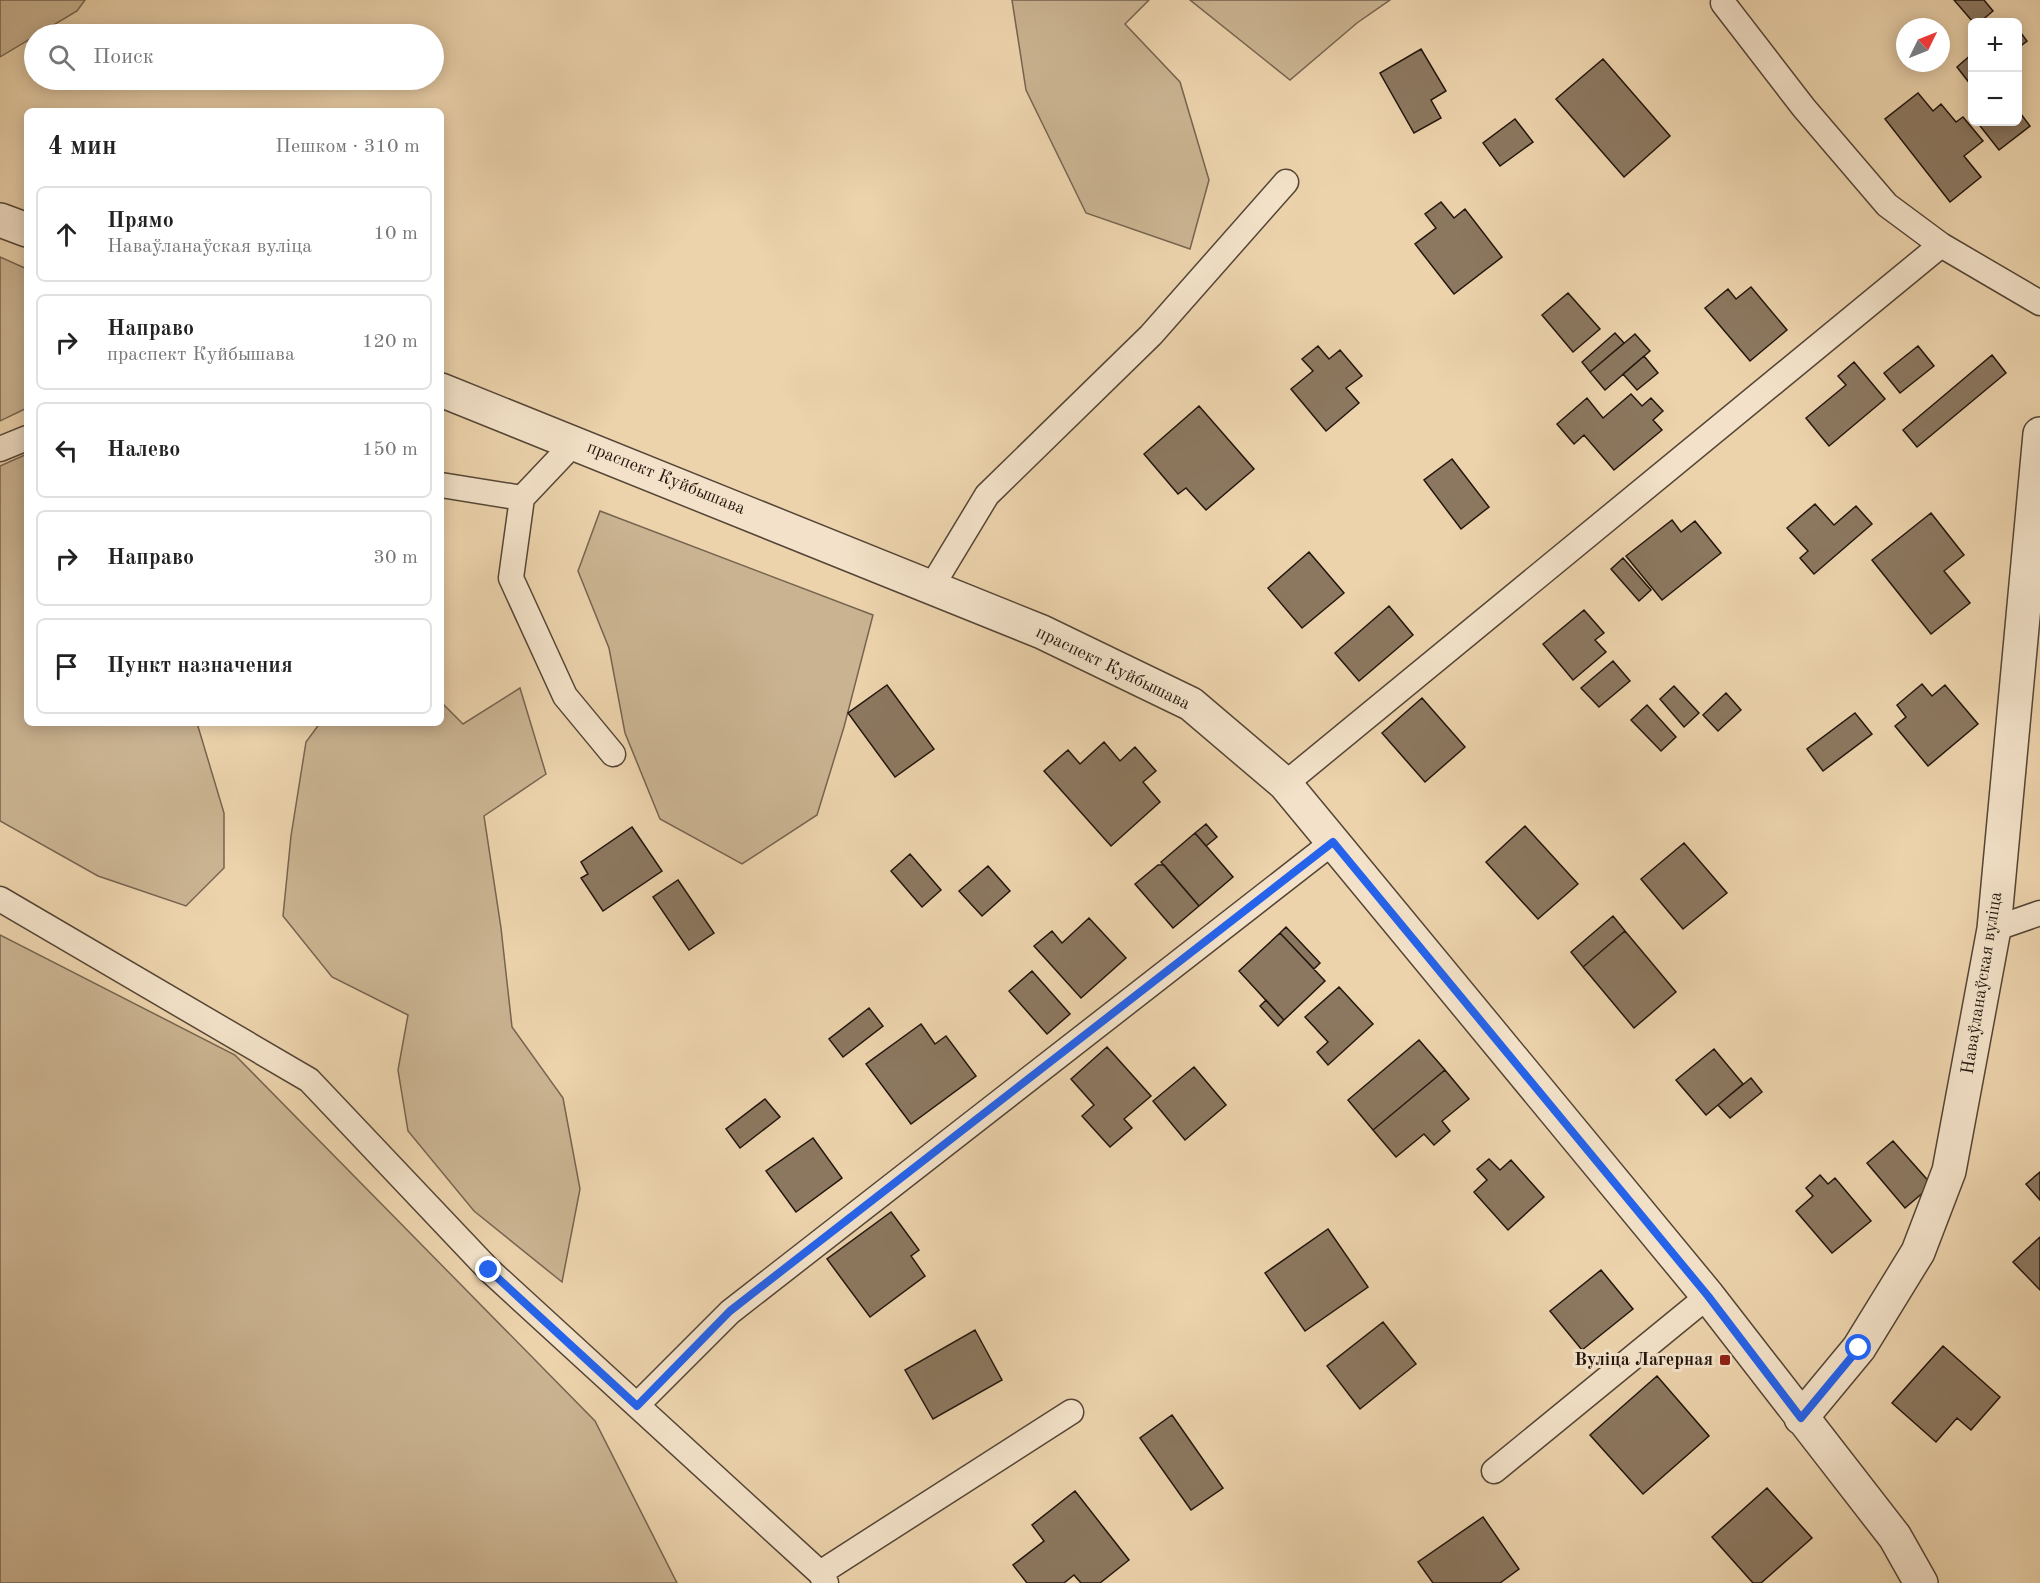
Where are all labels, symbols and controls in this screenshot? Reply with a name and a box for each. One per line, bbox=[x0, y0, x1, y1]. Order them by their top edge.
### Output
north arrow bbox=[1896, 18, 1950, 72]
map controls bbox=[1968, 18, 2022, 126]
button: + bbox=[1968, 18, 2022, 72]
search box bbox=[24, 24, 444, 90]
icon: search bbox=[45, 41, 78, 74]
text: Поиск bbox=[93, 46, 154, 68]
button: − bbox=[1968, 72, 2022, 126]
text: 4 мин bbox=[48, 134, 117, 160]
text: Пешком · 310 m bbox=[275, 137, 420, 157]
text: Прямо bbox=[107, 210, 174, 232]
icon: ahead bbox=[50, 218, 83, 251]
text: 10 m bbox=[373, 224, 418, 244]
text: Наваўланаўская вуліца bbox=[107, 237, 312, 257]
text: Направо bbox=[107, 318, 194, 340]
icon: right bbox=[50, 326, 83, 359]
text: 120 m bbox=[362, 332, 418, 352]
text: праспект Куйбышава bbox=[107, 345, 295, 365]
icon: left bbox=[50, 434, 83, 467]
street label: праспект Куйбышава bbox=[584, 438, 748, 518]
text: Налево bbox=[107, 439, 180, 461]
text: 150 m bbox=[362, 440, 418, 460]
icon: right bbox=[50, 542, 83, 575]
text: Направо bbox=[107, 547, 194, 569]
text: 30 m bbox=[373, 548, 418, 568]
street label: праспект Куйбышава bbox=[1033, 623, 1193, 713]
icon: arrive bbox=[50, 650, 83, 683]
text: Пункт назначения bbox=[107, 655, 293, 677]
street label: Наваўланаўская вуліца bbox=[1959, 890, 2005, 1076]
route end bbox=[475, 1256, 501, 1282]
route start bbox=[1845, 1334, 1871, 1360]
place label: Вуліца Лагерная bbox=[1574, 1351, 1713, 1369]
marker: Вуліца Лагерная bbox=[1718, 1353, 1732, 1367]

